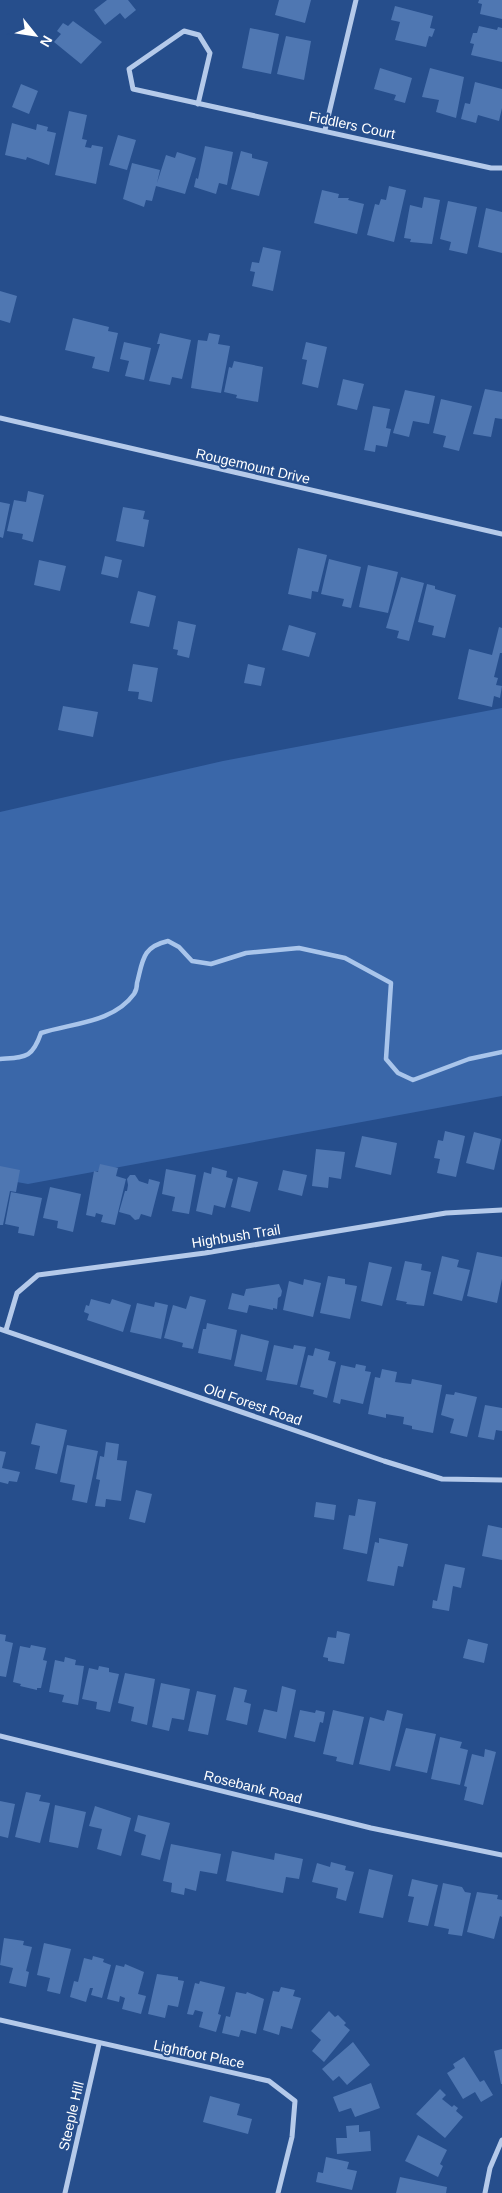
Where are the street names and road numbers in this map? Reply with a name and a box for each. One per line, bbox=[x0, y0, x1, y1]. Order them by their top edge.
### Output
street label: Fiddlers Court bbox=[307, 108, 397, 142]
street label: Rougemount Drive bbox=[194, 445, 312, 487]
street label: Highbush Trail bbox=[191, 1221, 281, 1251]
street label: Old Forest Road bbox=[202, 1380, 304, 1428]
street label: Rosebank Road bbox=[202, 1767, 304, 1807]
street label: Lightfoot Place bbox=[152, 2037, 246, 2071]
street label: Steeple Hill bbox=[55, 2080, 87, 2152]

